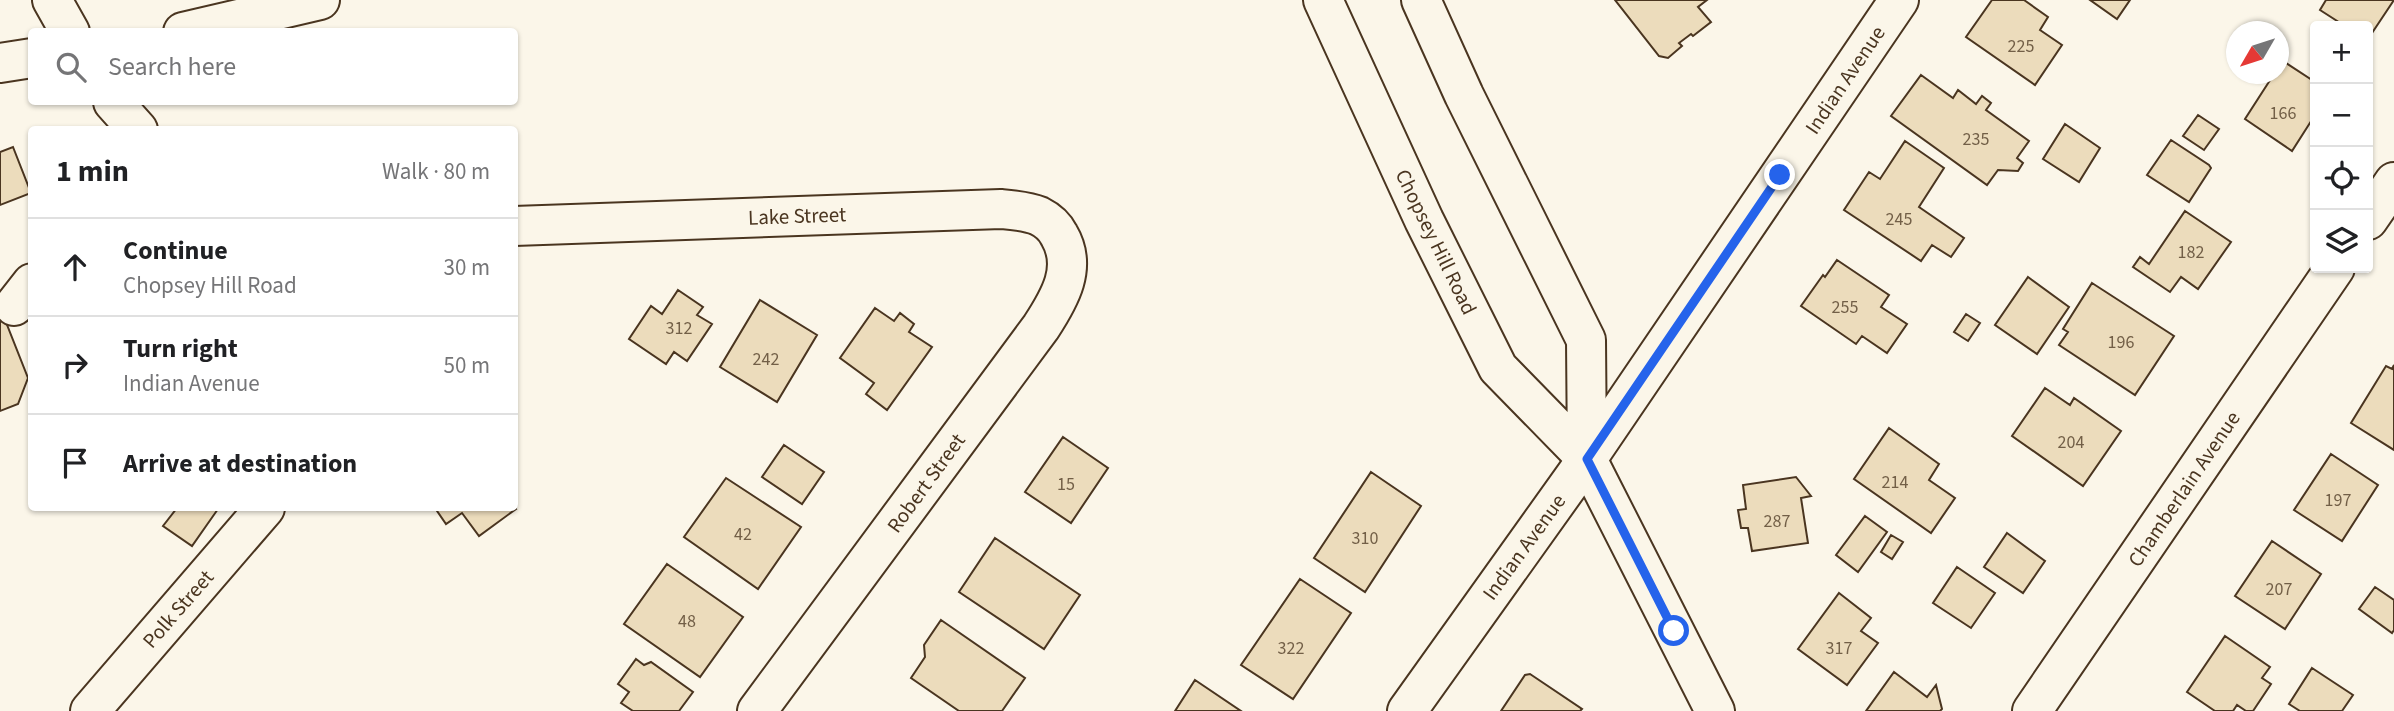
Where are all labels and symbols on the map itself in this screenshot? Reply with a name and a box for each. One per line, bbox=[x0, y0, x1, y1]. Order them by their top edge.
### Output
street label: Indian Avenue bbox=[1798, 20, 1892, 140]
north arrow bbox=[2226, 21, 2289, 84]
house number: 225 bbox=[2008, 34, 2034, 59]
house number: 166 bbox=[2270, 101, 2296, 126]
house number: 235 bbox=[1963, 127, 1989, 152]
route end bbox=[1764, 159, 1795, 190]
street label: Chopsey Hill Road bbox=[1388, 164, 1484, 320]
street label: Lake Street bbox=[747, 199, 847, 233]
house number: 245 bbox=[1886, 207, 1912, 232]
house number: 182 bbox=[2178, 240, 2204, 265]
house number: 255 bbox=[1832, 295, 1858, 320]
house number: 312 bbox=[666, 316, 692, 341]
house number: 196 bbox=[2108, 330, 2134, 355]
house number: 242 bbox=[753, 347, 779, 372]
street label: Chamberlain Avenue bbox=[2121, 405, 2247, 573]
street label: Robert Street bbox=[880, 427, 972, 539]
house number: 204 bbox=[2058, 430, 2084, 455]
house number: 214 bbox=[1882, 470, 1908, 495]
house number: 15 bbox=[1057, 472, 1075, 497]
street label: Indian Avenue bbox=[1475, 488, 1573, 606]
house number: 197 bbox=[2325, 488, 2351, 513]
house number: 287 bbox=[1764, 509, 1790, 534]
house number: 42 bbox=[734, 522, 752, 547]
house number: 310 bbox=[1352, 526, 1378, 551]
street label: Polk Street bbox=[135, 563, 221, 655]
house number: 207 bbox=[2266, 577, 2292, 602]
house number: 48 bbox=[678, 609, 696, 634]
route start bbox=[1658, 615, 1689, 646]
house number: 322 bbox=[1278, 636, 1304, 661]
house number: 317 bbox=[1826, 636, 1852, 661]

